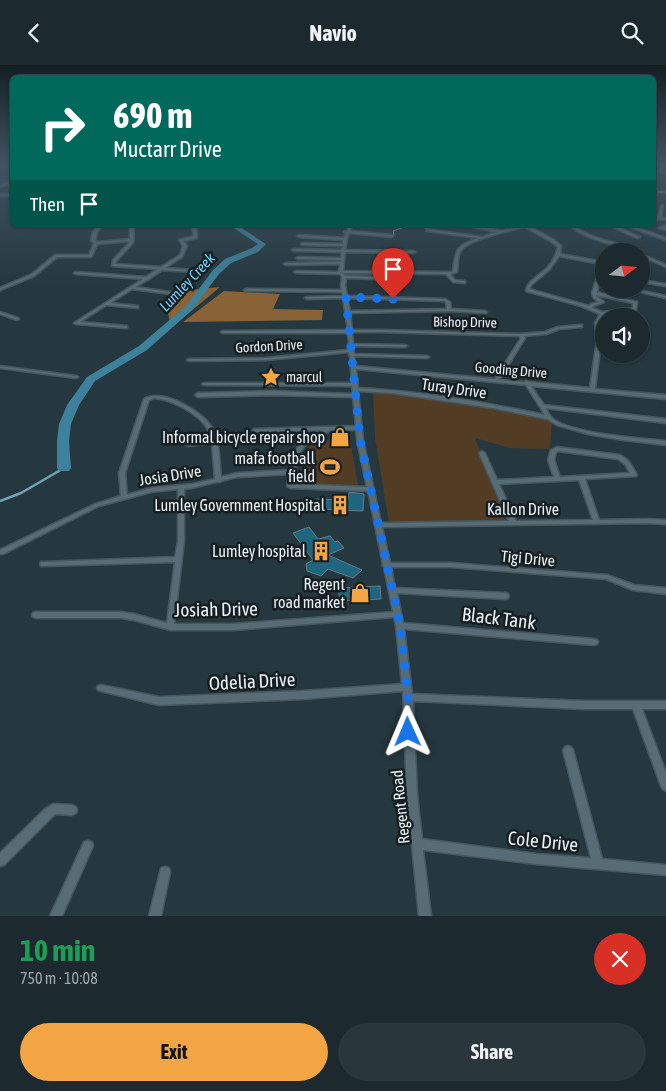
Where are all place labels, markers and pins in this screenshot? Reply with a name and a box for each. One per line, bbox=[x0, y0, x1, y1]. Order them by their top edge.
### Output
pin bbox=[372, 248, 414, 299]
place icon: marcul bbox=[260, 366, 282, 388]
place label: marcul bbox=[286, 369, 323, 385]
shop icon: Informal bicycle repair shop bbox=[329, 426, 351, 448]
place label: Informal bicycle repair shop bbox=[162, 428, 325, 447]
place label: mafa football field bbox=[234, 449, 316, 485]
sports icon: mafa football field bbox=[319, 456, 341, 478]
building icon: Lumley Government Hospital bbox=[329, 494, 351, 516]
place label: Lumley Government Hospital bbox=[154, 496, 326, 515]
building icon: Lumley hospital bbox=[310, 540, 332, 562]
place label: Lumley hospital bbox=[212, 542, 307, 561]
place label: Regent road market bbox=[273, 575, 345, 611]
shop icon: Regent road market bbox=[349, 582, 371, 604]

